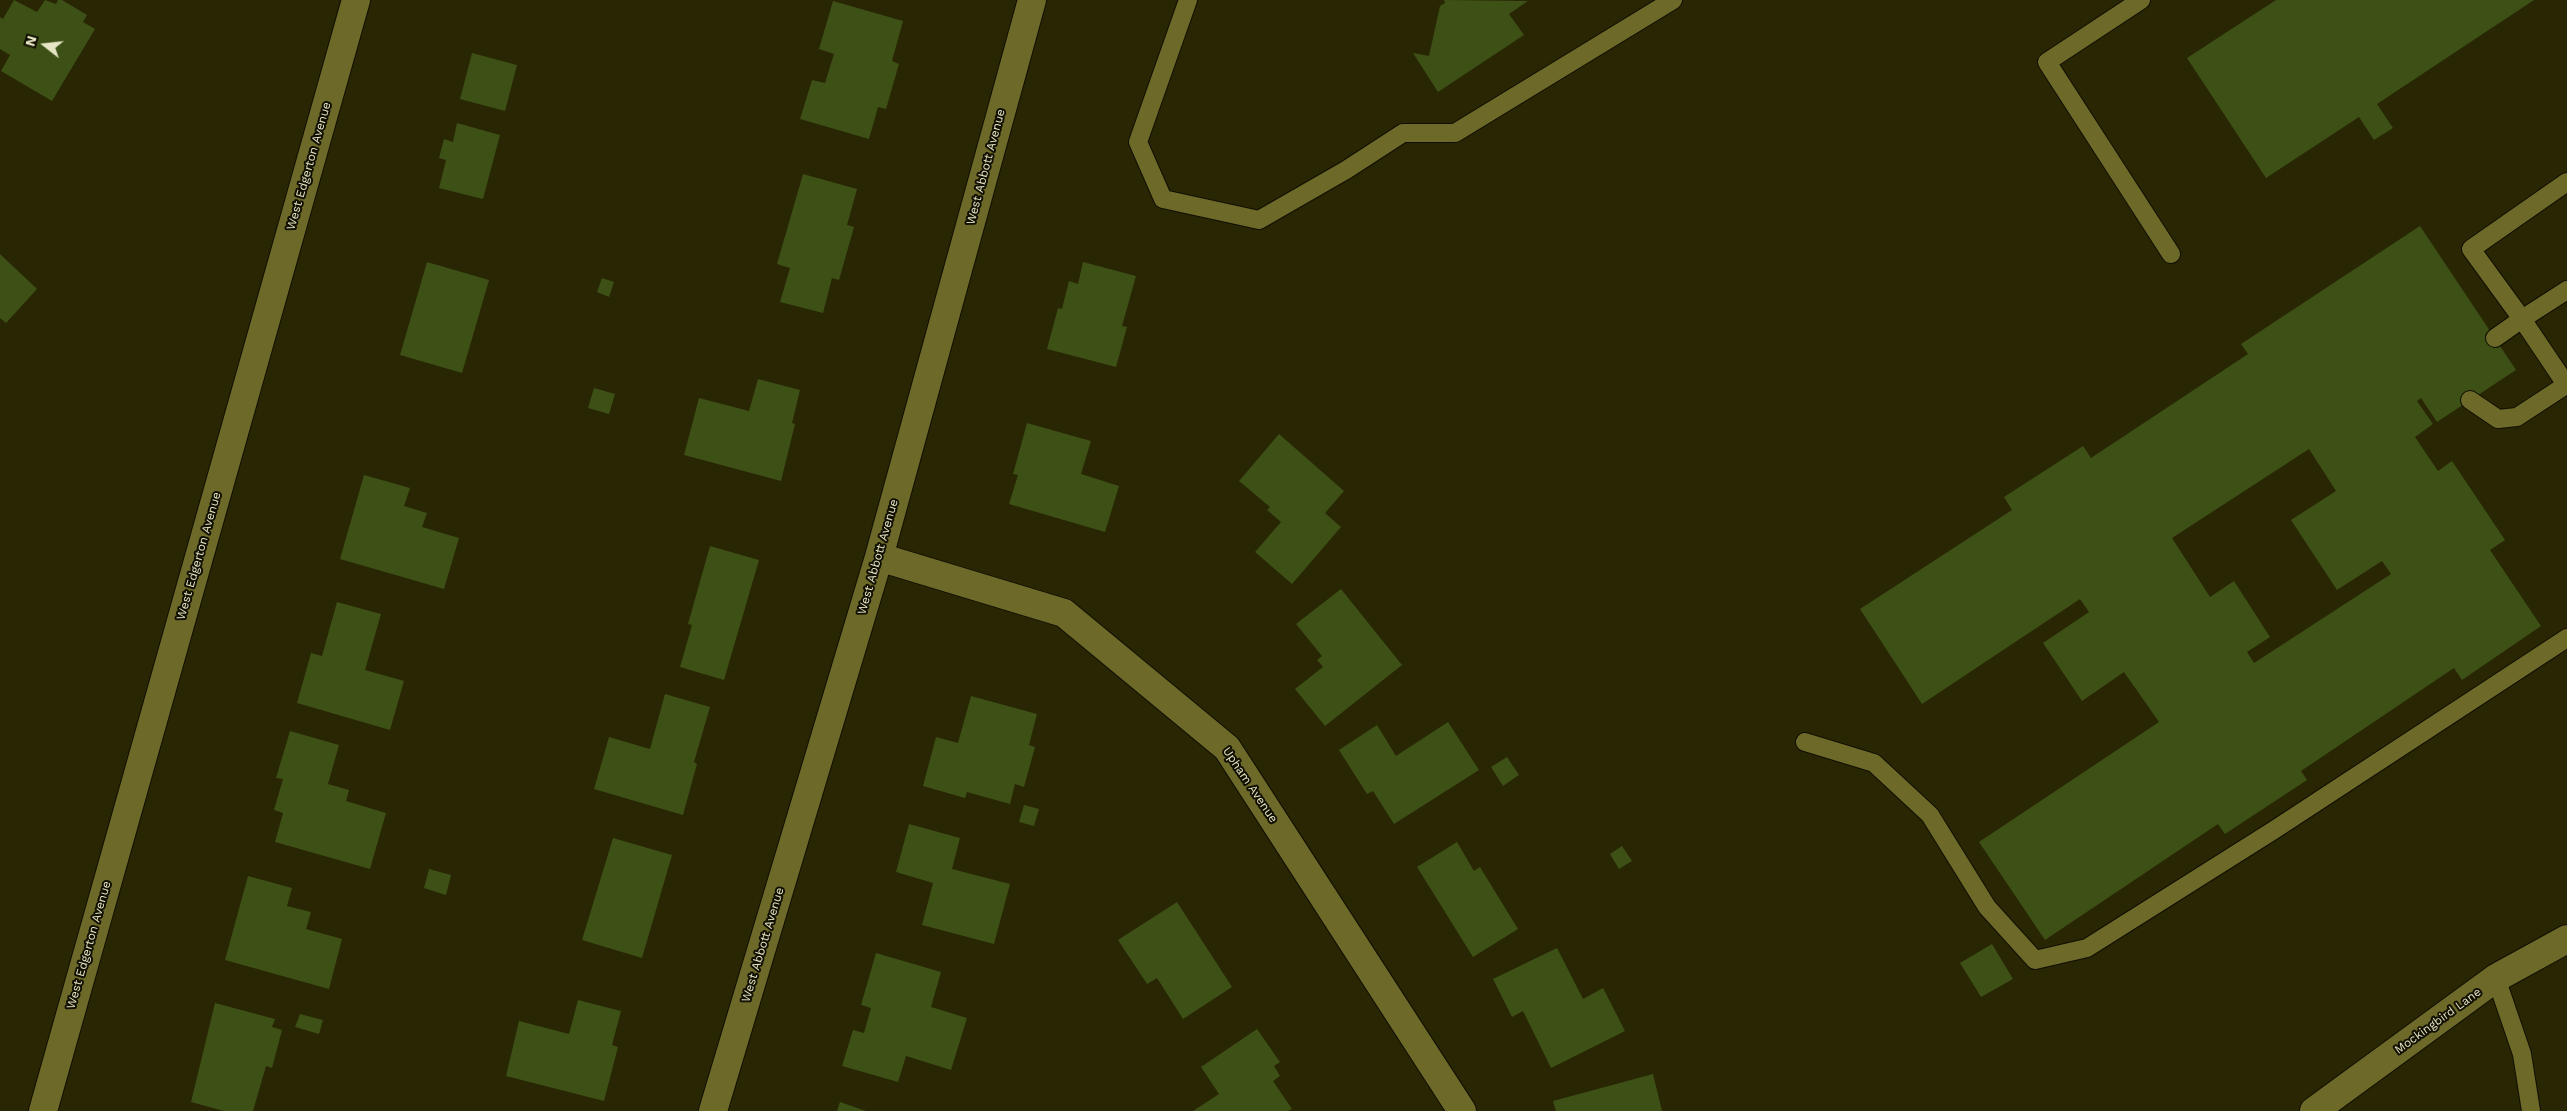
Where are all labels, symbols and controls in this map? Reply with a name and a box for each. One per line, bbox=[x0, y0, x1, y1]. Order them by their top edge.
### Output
north arrow bbox=[20, 20, 70, 70]
text: N bbox=[21, 34, 40, 48]
street label: West Edgerton Avenue bbox=[284, 100, 334, 232]
street label: West Abbott Avenue bbox=[964, 107, 1008, 227]
street label: West Edgerton Avenue bbox=[174, 490, 224, 622]
street label: West Abbott Avenue bbox=[855, 498, 901, 616]
street label: Upham Avenue bbox=[1219, 744, 1281, 826]
street label: West Edgerton Avenue bbox=[64, 879, 114, 1011]
street label: West Abbott Avenue bbox=[739, 886, 787, 1004]
street label: Mockingbird Lane bbox=[2392, 985, 2484, 1057]

